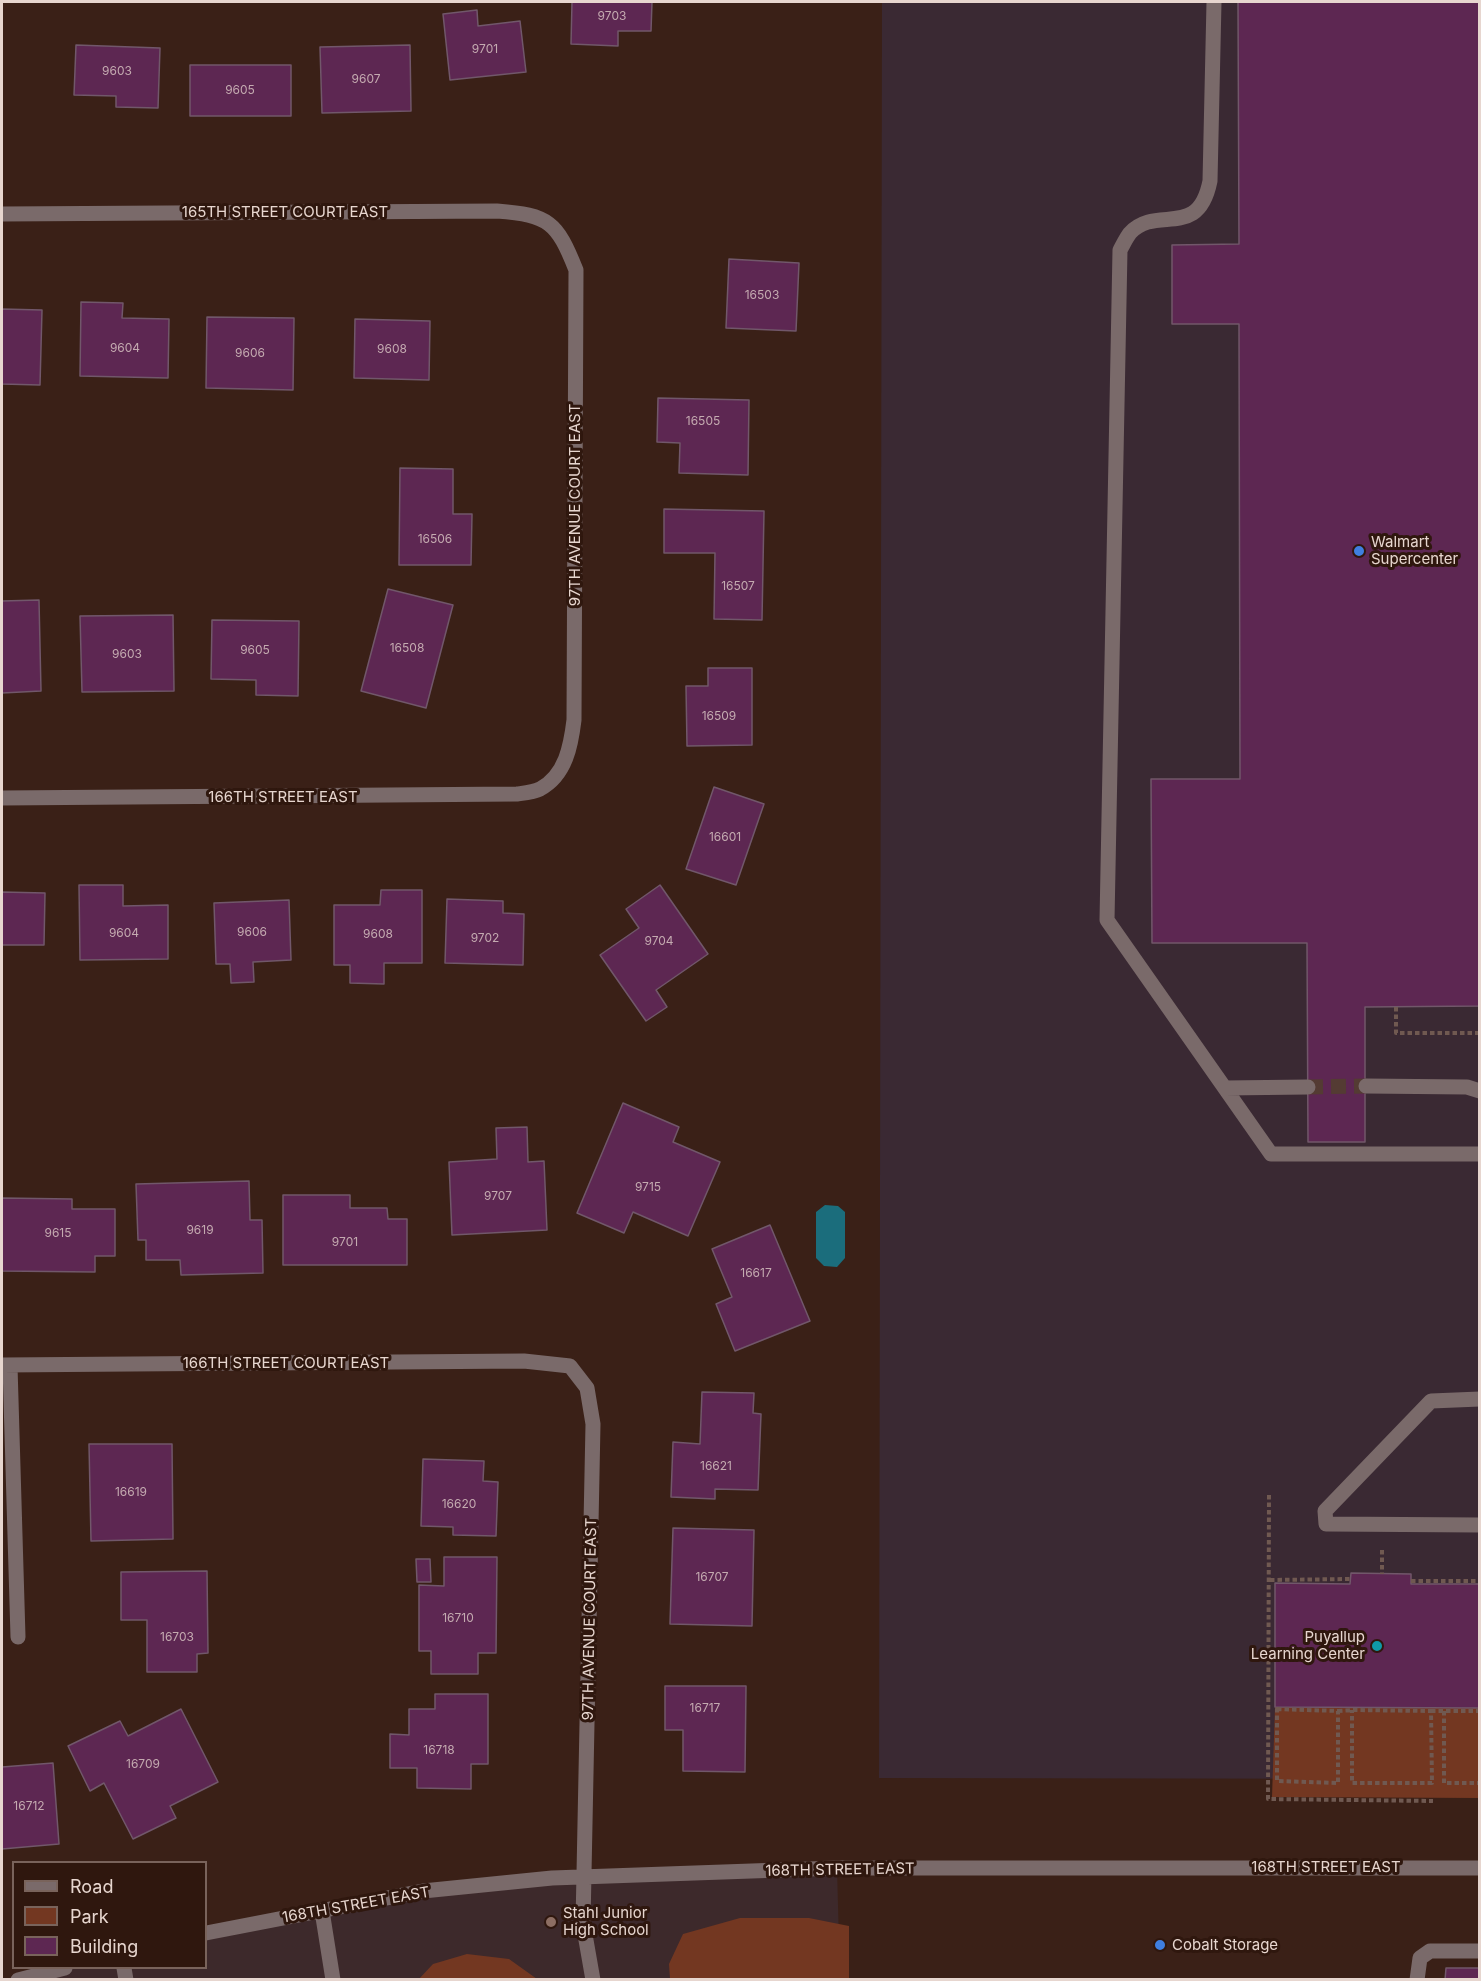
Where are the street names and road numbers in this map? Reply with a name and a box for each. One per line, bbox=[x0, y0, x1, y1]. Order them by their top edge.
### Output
street label: 165TH STREET COURT EAST bbox=[182, 203, 388, 221]
street label: 97TH AVENUE COURT EAST bbox=[566, 404, 584, 606]
street label: 166TH STREET EAST bbox=[208, 788, 358, 806]
street label: 166TH STREET COURT EAST bbox=[183, 1354, 389, 1372]
street label: 97TH AVENUE COURT EAST bbox=[579, 1517, 601, 1721]
street label: 168TH STREET EAST bbox=[1251, 1858, 1401, 1876]
street label: 168TH STREET EAST bbox=[765, 1860, 915, 1880]
street label: 168TH STREET EAST bbox=[281, 1883, 431, 1927]

